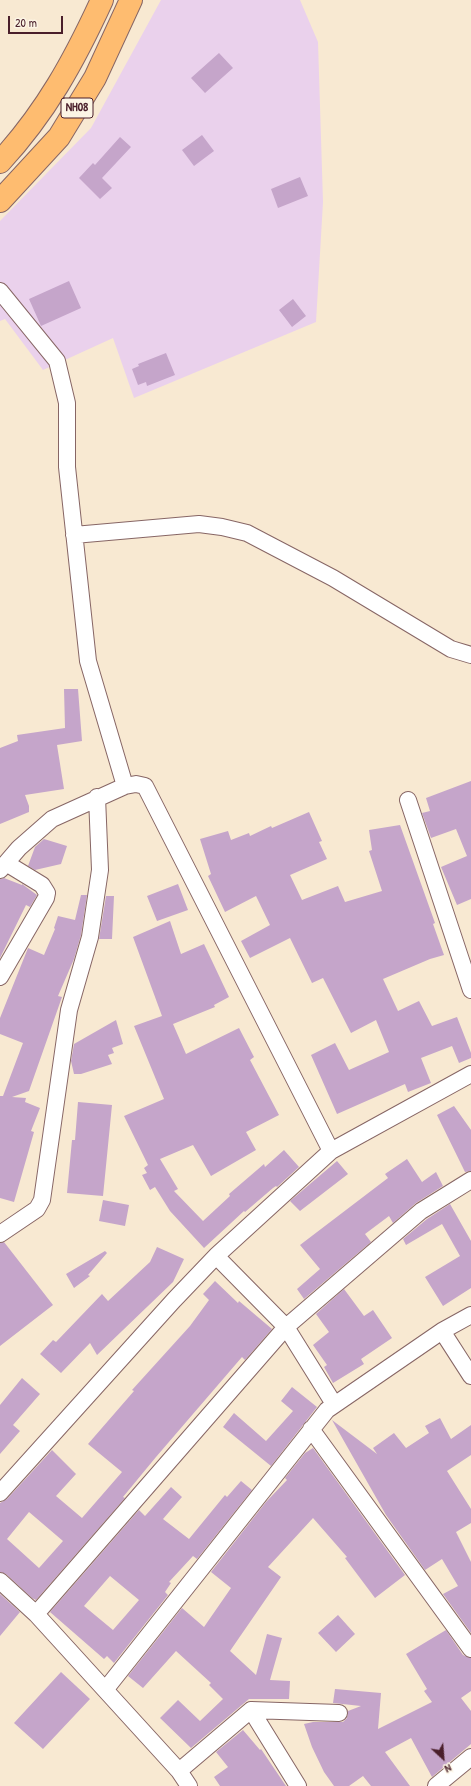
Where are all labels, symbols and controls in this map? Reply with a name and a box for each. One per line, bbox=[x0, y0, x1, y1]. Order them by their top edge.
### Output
scale bar bbox=[10, 8, 65, 34]
text: 20 m bbox=[15, 14, 37, 31]
road number: NH08 bbox=[61, 98, 93, 118]
north arrow bbox=[423, 1738, 463, 1778]
text: N bbox=[443, 1761, 454, 1776]

